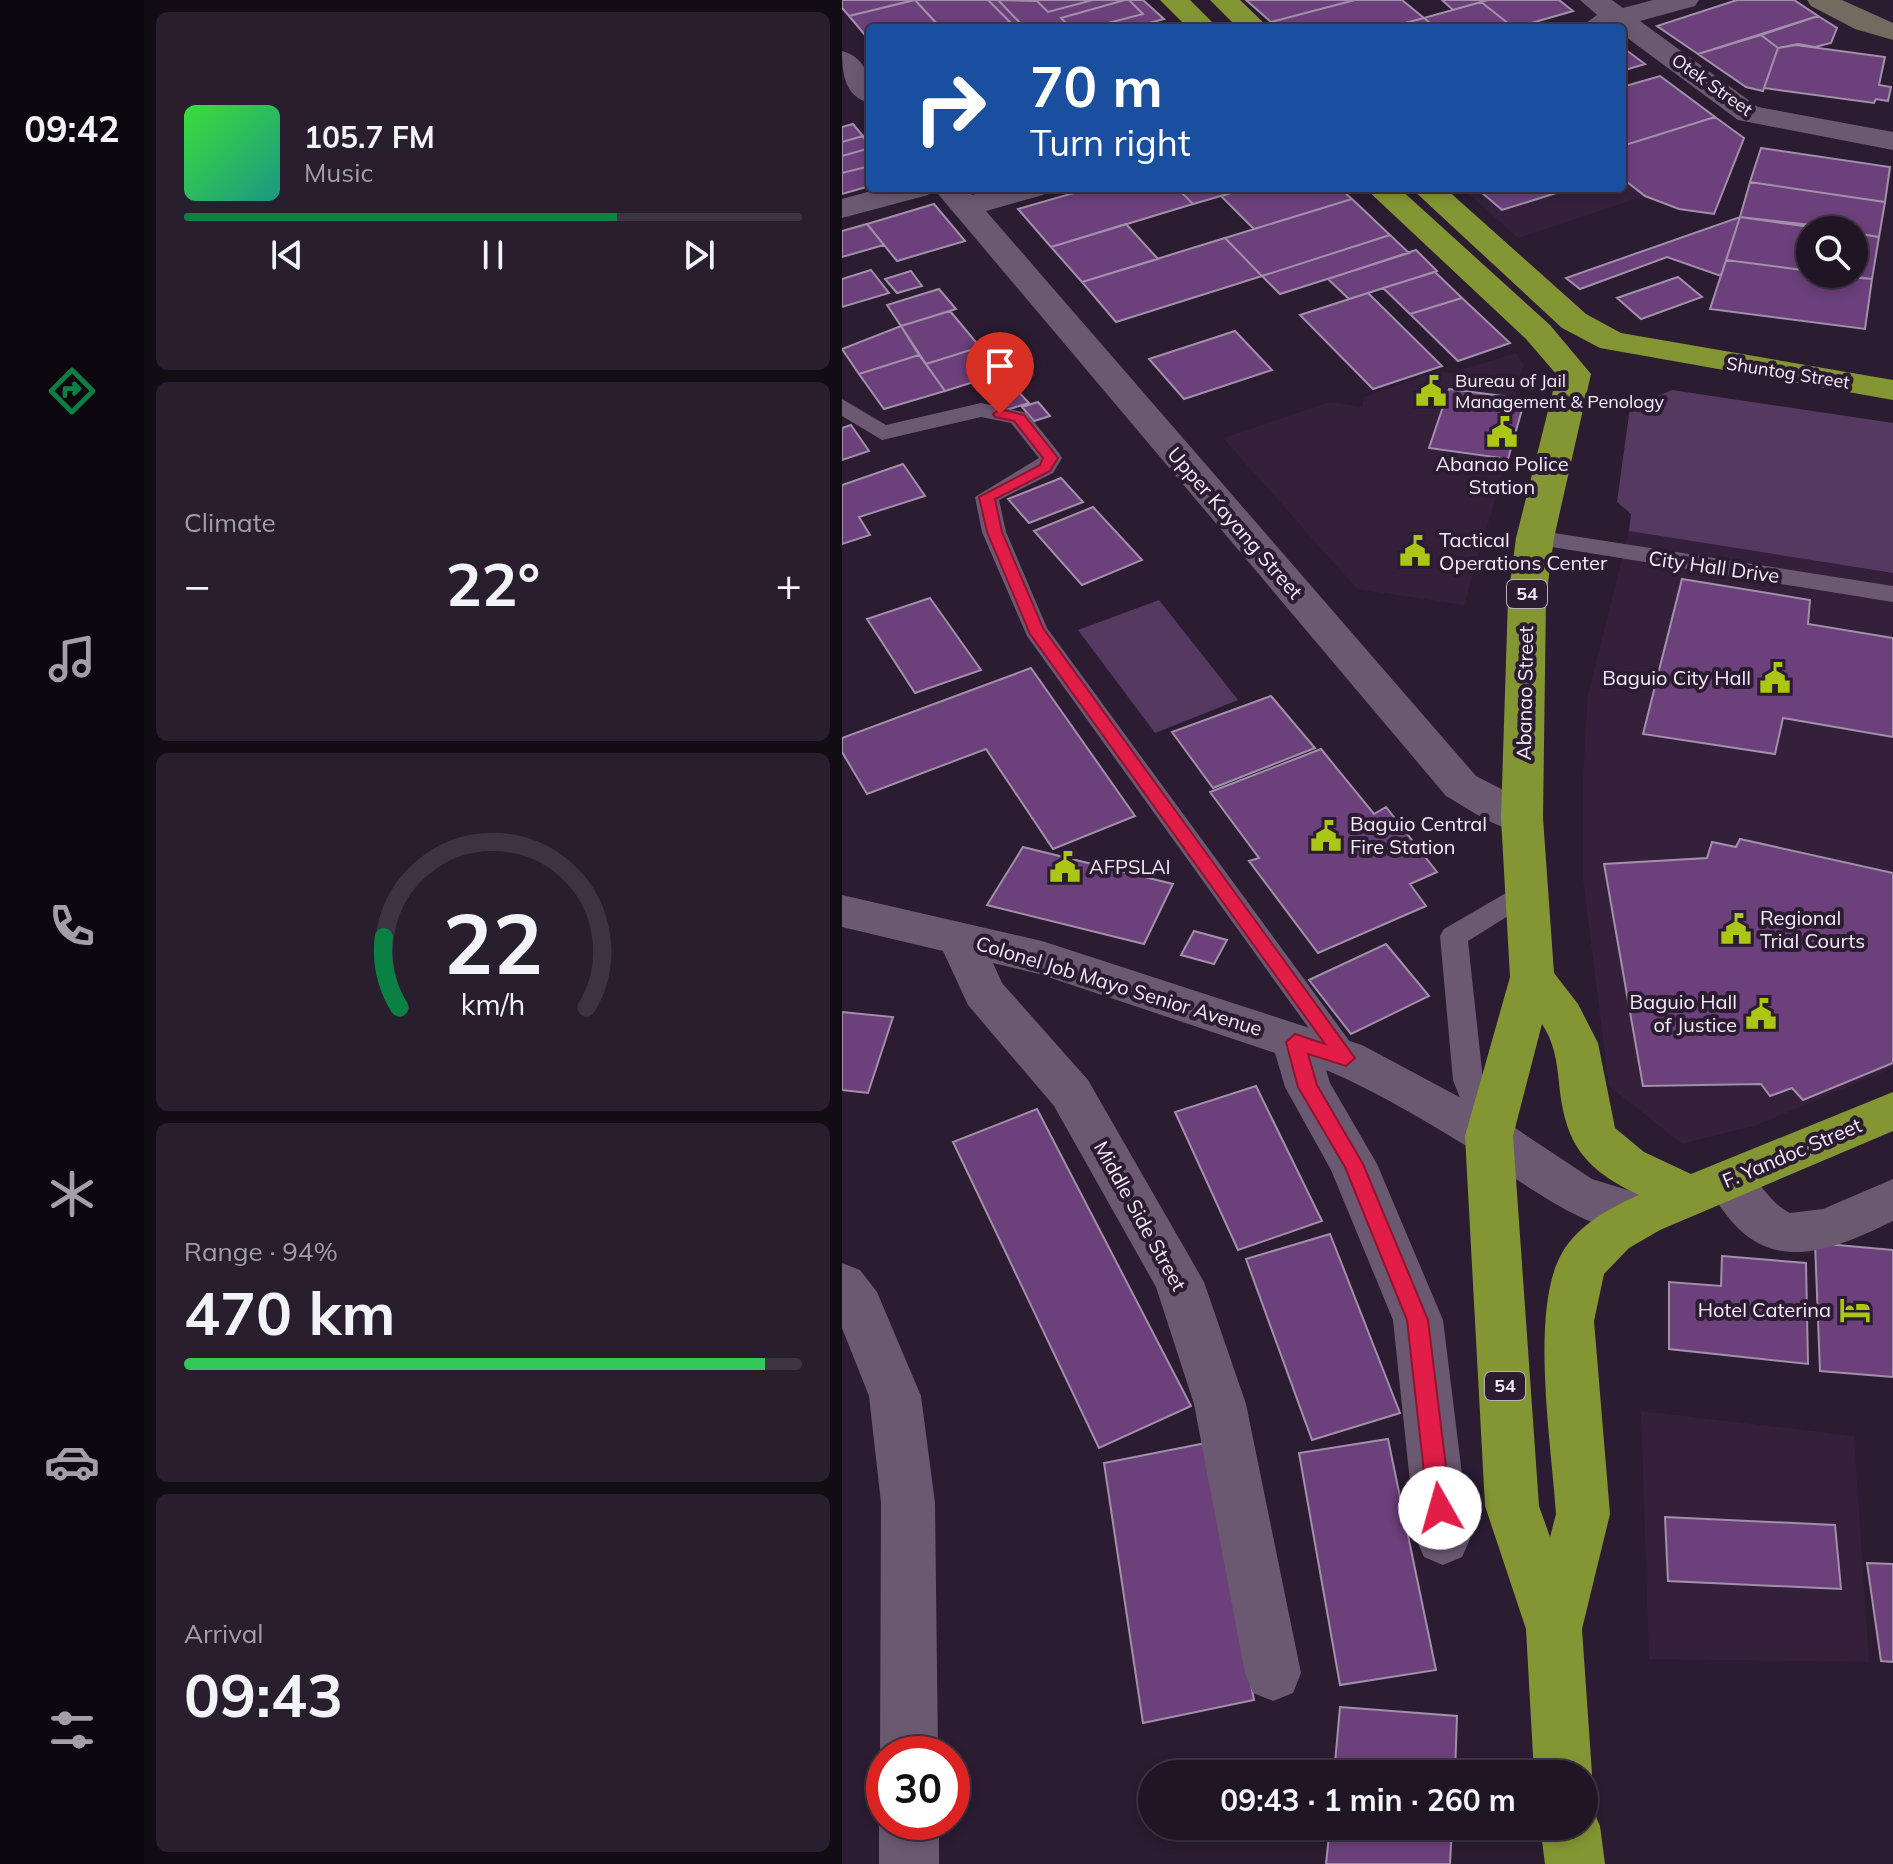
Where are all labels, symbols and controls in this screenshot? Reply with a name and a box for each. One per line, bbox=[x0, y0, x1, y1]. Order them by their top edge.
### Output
street label: Otek Street bbox=[1667, 48, 1757, 121]
text: 70 m bbox=[1030, 51, 1163, 121]
icon: right bbox=[898, 56, 1002, 160]
text: 09:42 bbox=[24, 106, 120, 151]
text: 105.7 FM bbox=[304, 118, 435, 156]
text: Turn right bbox=[1030, 120, 1191, 165]
text: Music bbox=[304, 156, 373, 189]
map controls bbox=[1796, 216, 1868, 288]
button: search bbox=[1796, 216, 1868, 288]
icon: previous bbox=[265, 233, 309, 277]
icon: pause bbox=[471, 233, 515, 277]
icon: next bbox=[677, 233, 721, 277]
pin bbox=[966, 332, 1034, 414]
icon: arrive bbox=[978, 344, 1022, 388]
street label: Shuntog Street bbox=[1725, 351, 1851, 394]
icon: directions bbox=[44, 363, 100, 419]
place label: Bureau of Jail Management & Penology bbox=[1455, 369, 1665, 413]
public building icon: Bureau of Jail Management & Penology bbox=[1414, 374, 1448, 408]
public building icon: Abanao Police Station bbox=[1485, 415, 1519, 449]
street label: Upper Kayang Street bbox=[1163, 442, 1308, 604]
place label: Abanao Police Station bbox=[1435, 451, 1569, 499]
text: Climate bbox=[184, 506, 276, 539]
place label: Tactical Operations Center bbox=[1439, 527, 1608, 575]
public building icon: Tactical Operations Center bbox=[1398, 534, 1432, 568]
street label: City Hall Drive bbox=[1647, 545, 1781, 588]
text: 22° bbox=[446, 546, 540, 621]
text: − bbox=[184, 557, 210, 612]
text: + bbox=[776, 557, 802, 612]
road number: 54 bbox=[1507, 580, 1547, 608]
street label: Abanao Street bbox=[1511, 626, 1538, 760]
icon: music bbox=[44, 631, 100, 687]
public building icon: Baguio City Hall bbox=[1758, 661, 1792, 695]
place label: Baguio City Hall bbox=[1602, 665, 1751, 690]
place label: Baguio Central Fire Station bbox=[1350, 811, 1487, 859]
public building icon: Baguio Central Fire Station bbox=[1309, 819, 1343, 853]
public building icon: AFPSLAI bbox=[1048, 850, 1082, 884]
place label: AFPSLAI bbox=[1089, 854, 1171, 879]
text: 22 bbox=[443, 890, 543, 995]
icon: phone bbox=[44, 898, 100, 954]
place label: Regional Trial Courts bbox=[1760, 905, 1865, 953]
public building icon: Regional Trial Courts bbox=[1719, 912, 1753, 946]
street label: Colonel Job Mayo Senior Avenue bbox=[973, 930, 1265, 1041]
text: km/h bbox=[461, 986, 525, 1022]
place label: Baguio Hall of Justice bbox=[1630, 989, 1737, 1037]
public building icon: Baguio Hall of Justice bbox=[1744, 997, 1778, 1031]
street label: F. Yandoc Street bbox=[1719, 1112, 1865, 1193]
street label: Middle Side Street bbox=[1089, 1136, 1192, 1295]
icon: climate bbox=[44, 1166, 100, 1222]
text: Range · 94% bbox=[184, 1235, 338, 1268]
text: 470 km bbox=[184, 1275, 396, 1350]
hotel icon: Hotel Caterina bbox=[1838, 1293, 1872, 1327]
place label: Hotel Caterina bbox=[1698, 1297, 1831, 1322]
road number: 54 bbox=[1485, 1372, 1525, 1400]
icon: car bbox=[44, 1434, 100, 1490]
position arrow bbox=[1398, 1466, 1482, 1550]
text: Arrival bbox=[184, 1617, 264, 1650]
text: 09:43 bbox=[184, 1657, 343, 1732]
icon: filters bbox=[44, 1702, 100, 1758]
speed limit sign: 30 bbox=[866, 1736, 970, 1840]
text: 09:43 · 1 min · 260 m bbox=[1220, 1781, 1516, 1819]

